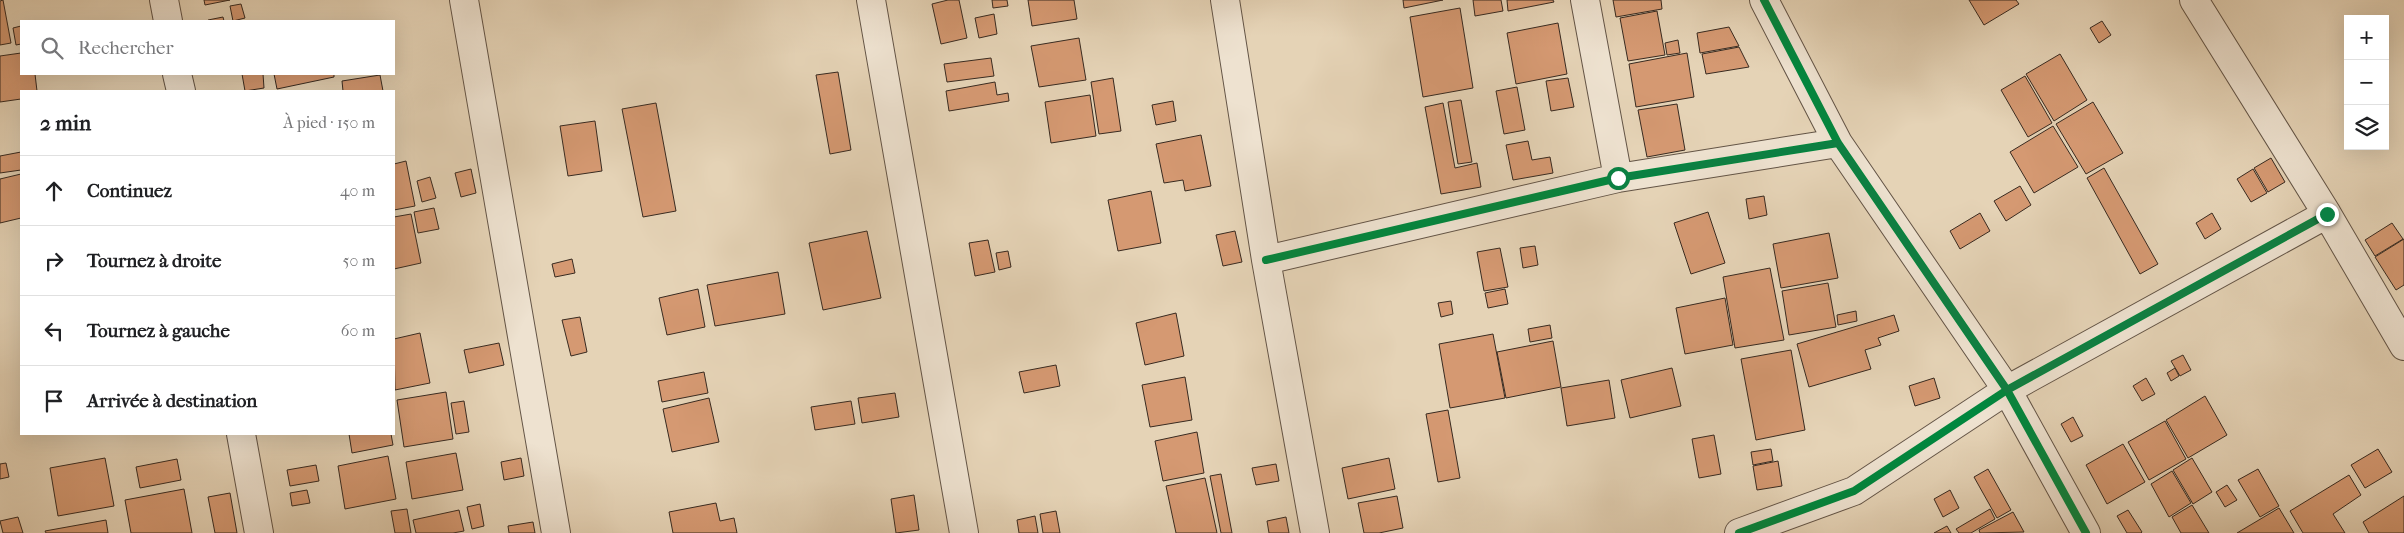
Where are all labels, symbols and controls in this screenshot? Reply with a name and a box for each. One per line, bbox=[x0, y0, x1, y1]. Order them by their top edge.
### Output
map controls bbox=[2344, 15, 2389, 150]
button: + bbox=[2344, 15, 2389, 60]
search box bbox=[20, 20, 395, 75]
icon: search bbox=[38, 34, 66, 62]
text: Rechercher bbox=[78, 37, 174, 59]
button: − bbox=[2344, 60, 2389, 105]
button: layers bbox=[2344, 105, 2389, 150]
text: 2 min bbox=[40, 111, 91, 135]
text: À pied · 150 m bbox=[283, 113, 375, 132]
route start bbox=[1607, 167, 1630, 190]
icon: ahead bbox=[40, 177, 68, 205]
text: Continuez bbox=[87, 180, 172, 202]
text: 40 m bbox=[340, 181, 375, 200]
route end bbox=[2316, 203, 2339, 226]
icon: right bbox=[40, 247, 68, 275]
text: Tournez à droite bbox=[87, 250, 221, 272]
text: 50 m bbox=[343, 251, 375, 270]
icon: left bbox=[40, 317, 68, 345]
text: Tournez à gauche bbox=[87, 320, 230, 342]
text: 60 m bbox=[341, 321, 375, 340]
icon: arrive bbox=[40, 387, 68, 415]
text: Arrivée à destination bbox=[87, 390, 257, 412]

